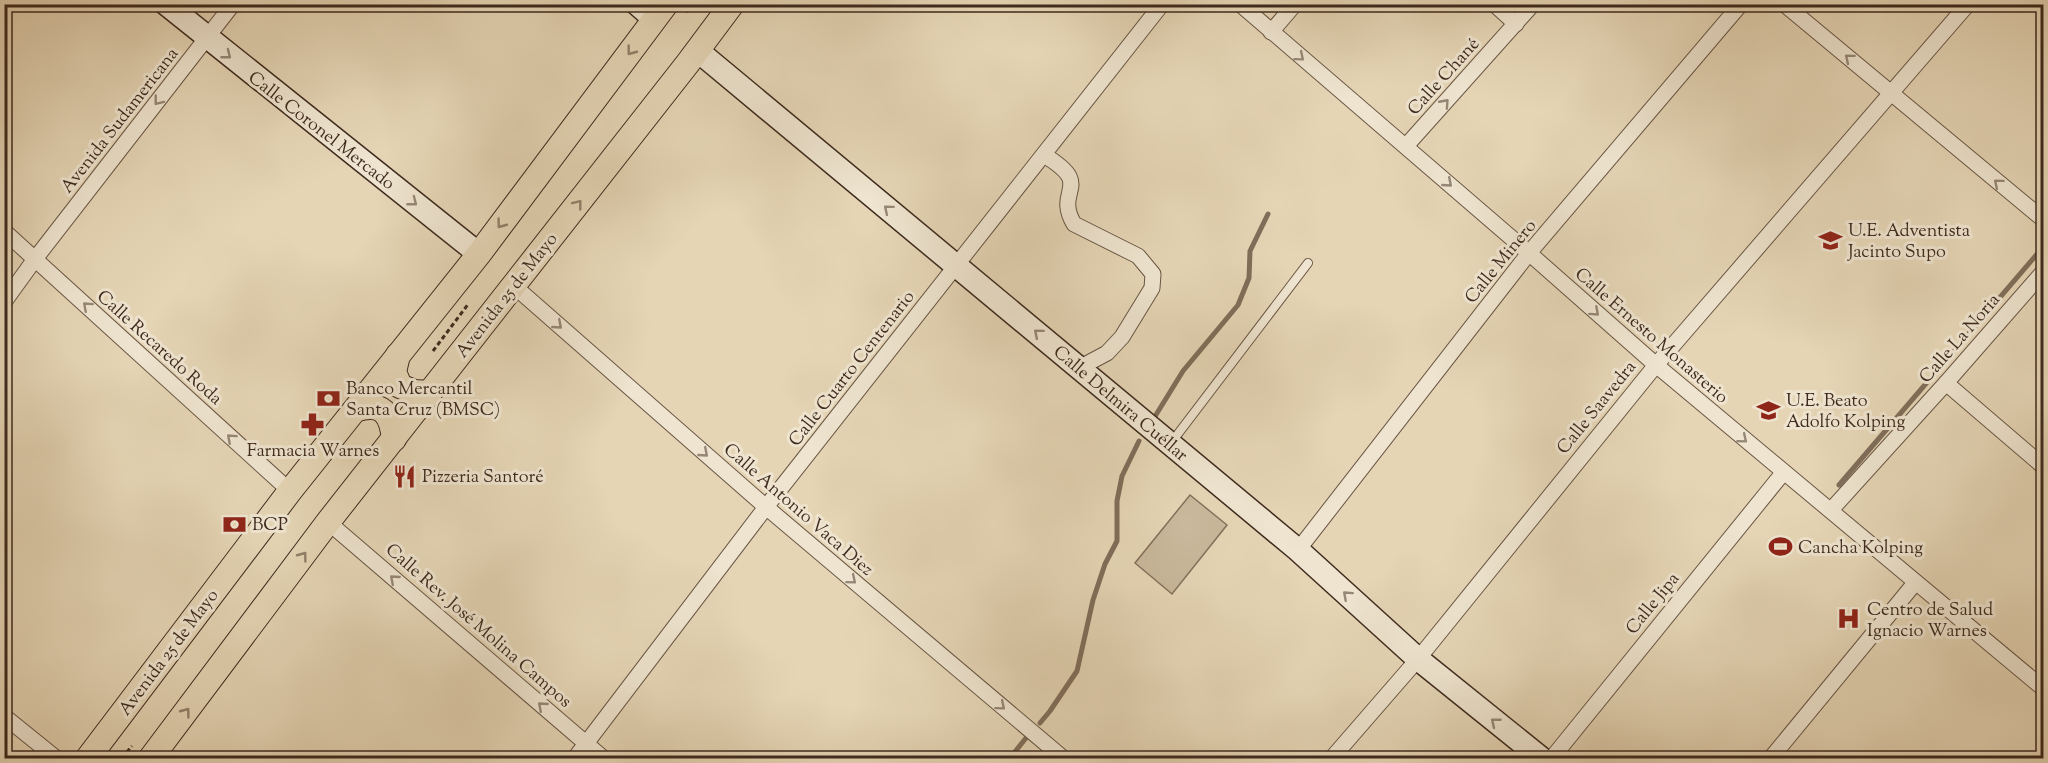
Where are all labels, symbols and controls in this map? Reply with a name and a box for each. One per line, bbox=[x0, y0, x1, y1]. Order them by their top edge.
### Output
street label: Calle Chané bbox=[1402, 33, 1487, 122]
street label: Avenida Sudamericana bbox=[55, 43, 186, 200]
one-way arrow bbox=[627, 45, 638, 56]
one-way arrow bbox=[220, 47, 231, 58]
one-way arrow bbox=[1293, 49, 1304, 60]
one-way arrow bbox=[1844, 55, 1855, 66]
street label: Calle Coronel Mercado bbox=[242, 66, 400, 197]
one-way arrow bbox=[155, 94, 166, 105]
one-way arrow bbox=[1438, 99, 1449, 110]
one-way arrow bbox=[1441, 176, 1452, 187]
one-way arrow bbox=[1994, 179, 2005, 190]
one-way arrow bbox=[406, 195, 417, 206]
one-way arrow bbox=[571, 199, 582, 210]
one-way arrow bbox=[884, 205, 895, 216]
street label: Calle Minero bbox=[1459, 214, 1544, 310]
one-way arrow bbox=[497, 218, 508, 229]
place label: U.E. Adventista Jacinto Supo bbox=[1847, 219, 1970, 266]
school or university icon: U.E. Adventista Jacinto Supo bbox=[1817, 227, 1843, 253]
street label: Avenida 25 de Mayo bbox=[450, 228, 565, 364]
street label: Calle Ernesto Monasterio bbox=[1568, 262, 1733, 411]
street label: Calle Recaredo Roda bbox=[90, 285, 227, 412]
street label: Calle Cuarto Centenario bbox=[783, 286, 922, 453]
street label: Calle La Noria bbox=[1914, 289, 2007, 390]
one-way arrow bbox=[83, 302, 94, 313]
one-way arrow bbox=[1588, 304, 1599, 315]
one-way arrow bbox=[551, 318, 561, 329]
one-way arrow bbox=[1034, 330, 1045, 341]
street label: Calle Delmira Cuéllar bbox=[1047, 340, 1193, 469]
street label: Calle Saavedra bbox=[1552, 356, 1644, 461]
place label: Banco Mercantil Santa Cruz (BMSC) bbox=[346, 377, 500, 424]
bank icon: Banco Mercantil Santa Cruz (BMSC) bbox=[315, 385, 341, 411]
place label: U.E. Beato Adolfo Kolping bbox=[1786, 389, 1905, 436]
school or university icon: U.E. Beato Adolfo Kolping bbox=[1755, 397, 1781, 423]
pharmacy icon: Farmacia Warnes bbox=[300, 411, 326, 437]
one-way arrow bbox=[1736, 432, 1747, 443]
one-way arrow bbox=[227, 434, 238, 445]
street label: Calle Antonio Vaca Diez bbox=[717, 438, 879, 583]
place label: Farmacia Warnes bbox=[247, 439, 379, 465]
one-way arrow bbox=[697, 446, 708, 457]
restaurant icon: Pizzeria Santoré bbox=[391, 463, 417, 489]
place label: Pizzeria Santoré bbox=[422, 465, 544, 491]
bank icon: BCP bbox=[221, 511, 247, 537]
place label: BCP bbox=[252, 513, 288, 539]
sports icon: Cancha Kolping bbox=[1767, 534, 1793, 560]
place label: Cancha Kolping bbox=[1798, 536, 1923, 562]
street label: Calle Rev. José Molina Campos bbox=[379, 538, 577, 715]
one-way arrow bbox=[296, 551, 307, 562]
street label: Calle Jipa bbox=[1620, 568, 1687, 641]
one-way arrow bbox=[845, 573, 856, 584]
one-way arrow bbox=[390, 575, 401, 586]
street label: Avenida 25 de Mayo bbox=[113, 584, 226, 722]
one-way arrow bbox=[1344, 591, 1354, 602]
place label: Centro de Salud Ignacio Warnes bbox=[1867, 598, 1993, 645]
hospital icon: Centro de Salud Ignacio Warnes bbox=[1836, 606, 1862, 632]
one-way arrow bbox=[994, 699, 1005, 710]
one-way arrow bbox=[538, 702, 549, 713]
one-way arrow bbox=[179, 707, 190, 718]
one-way arrow bbox=[1491, 718, 1502, 729]

